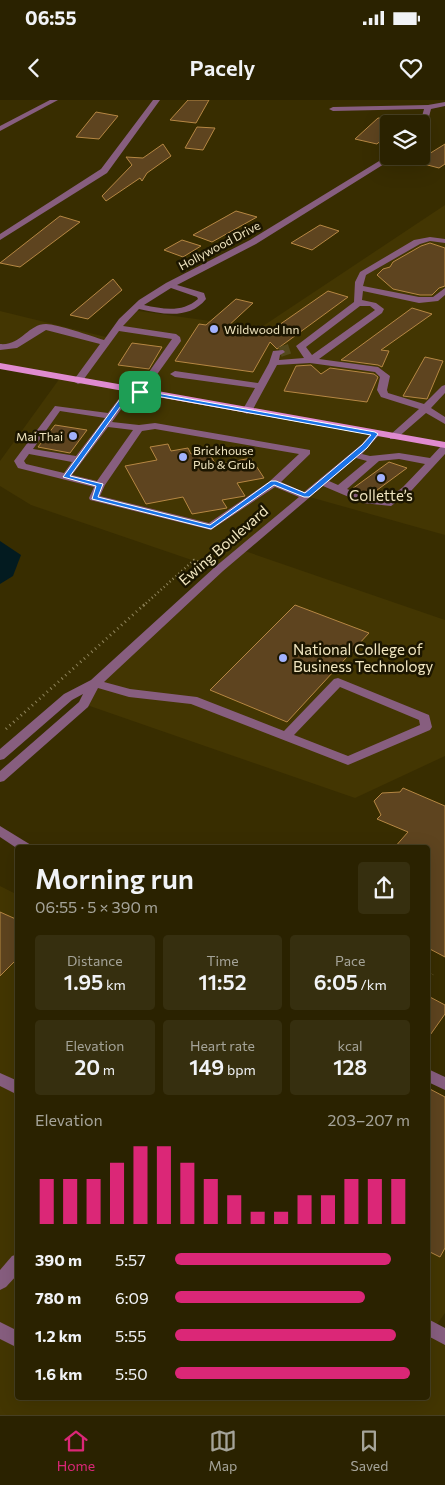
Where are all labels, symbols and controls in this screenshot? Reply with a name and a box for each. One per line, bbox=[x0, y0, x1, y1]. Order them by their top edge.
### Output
text: 06:55 bbox=[25, 6, 77, 29]
icon: back bbox=[20, 54, 48, 82]
text: Pacely bbox=[190, 54, 255, 81]
icon: heart bbox=[397, 54, 425, 82]
map controls bbox=[380, 115, 430, 165]
button: layers bbox=[380, 115, 430, 165]
street label: Hollywood Drive bbox=[176, 218, 262, 272]
place label: Wildwood Inn bbox=[224, 322, 299, 336]
marker: Wildwood Inn bbox=[208, 323, 220, 335]
pin bbox=[119, 371, 161, 413]
icon: arrive bbox=[126, 378, 154, 406]
place label: Mai Thai bbox=[16, 429, 63, 443]
marker: Mai Thai bbox=[67, 430, 79, 442]
place label: Brickhouse Pub & Grub bbox=[193, 443, 255, 471]
marker: Brickhouse Pub & Grub bbox=[177, 451, 189, 463]
marker: Collette’s bbox=[375, 472, 387, 484]
place label: Collette’s bbox=[349, 486, 413, 504]
street label: Ewing Boulevard bbox=[175, 501, 271, 589]
place label: National College of Business Technology bbox=[293, 640, 434, 675]
marker: National College of Business Technology bbox=[277, 652, 289, 664]
text: Morning run bbox=[35, 861, 194, 895]
button: share bbox=[358, 862, 410, 914]
text: 06:55 · 5 × 390 m bbox=[35, 897, 158, 916]
text: Distance bbox=[67, 952, 123, 969]
text: Time bbox=[206, 952, 239, 969]
text: Pace bbox=[335, 952, 365, 969]
text: 1.95 bbox=[64, 969, 103, 994]
text: 11:52 bbox=[198, 969, 247, 994]
text: 6:05 bbox=[314, 969, 358, 994]
text: km bbox=[103, 976, 126, 993]
text: /km bbox=[358, 976, 387, 993]
text: Elevation bbox=[65, 1037, 124, 1054]
text: Heart rate bbox=[190, 1037, 255, 1054]
text: kcal bbox=[338, 1037, 363, 1054]
text: 20 bbox=[75, 1054, 100, 1079]
text: 149 bbox=[189, 1054, 224, 1079]
text: 128 bbox=[333, 1054, 367, 1079]
text: m bbox=[100, 1061, 115, 1078]
text: bpm bbox=[224, 1061, 256, 1078]
text: Elevation bbox=[35, 1110, 103, 1129]
text: 203–207 m bbox=[328, 1110, 410, 1129]
text: 390 m bbox=[35, 1250, 82, 1269]
text: 5:57 bbox=[115, 1250, 146, 1269]
text: 780 m bbox=[35, 1288, 81, 1307]
text: 6:09 bbox=[115, 1288, 149, 1307]
text: 1.2 km bbox=[35, 1326, 82, 1345]
text: 5:55 bbox=[115, 1326, 146, 1345]
text: 1.6 km bbox=[35, 1364, 82, 1383]
text: 5:50 bbox=[115, 1364, 148, 1383]
tab: Home bbox=[57, 1427, 95, 1474]
tab: Map bbox=[208, 1427, 237, 1474]
tab: Saved bbox=[351, 1427, 388, 1474]

